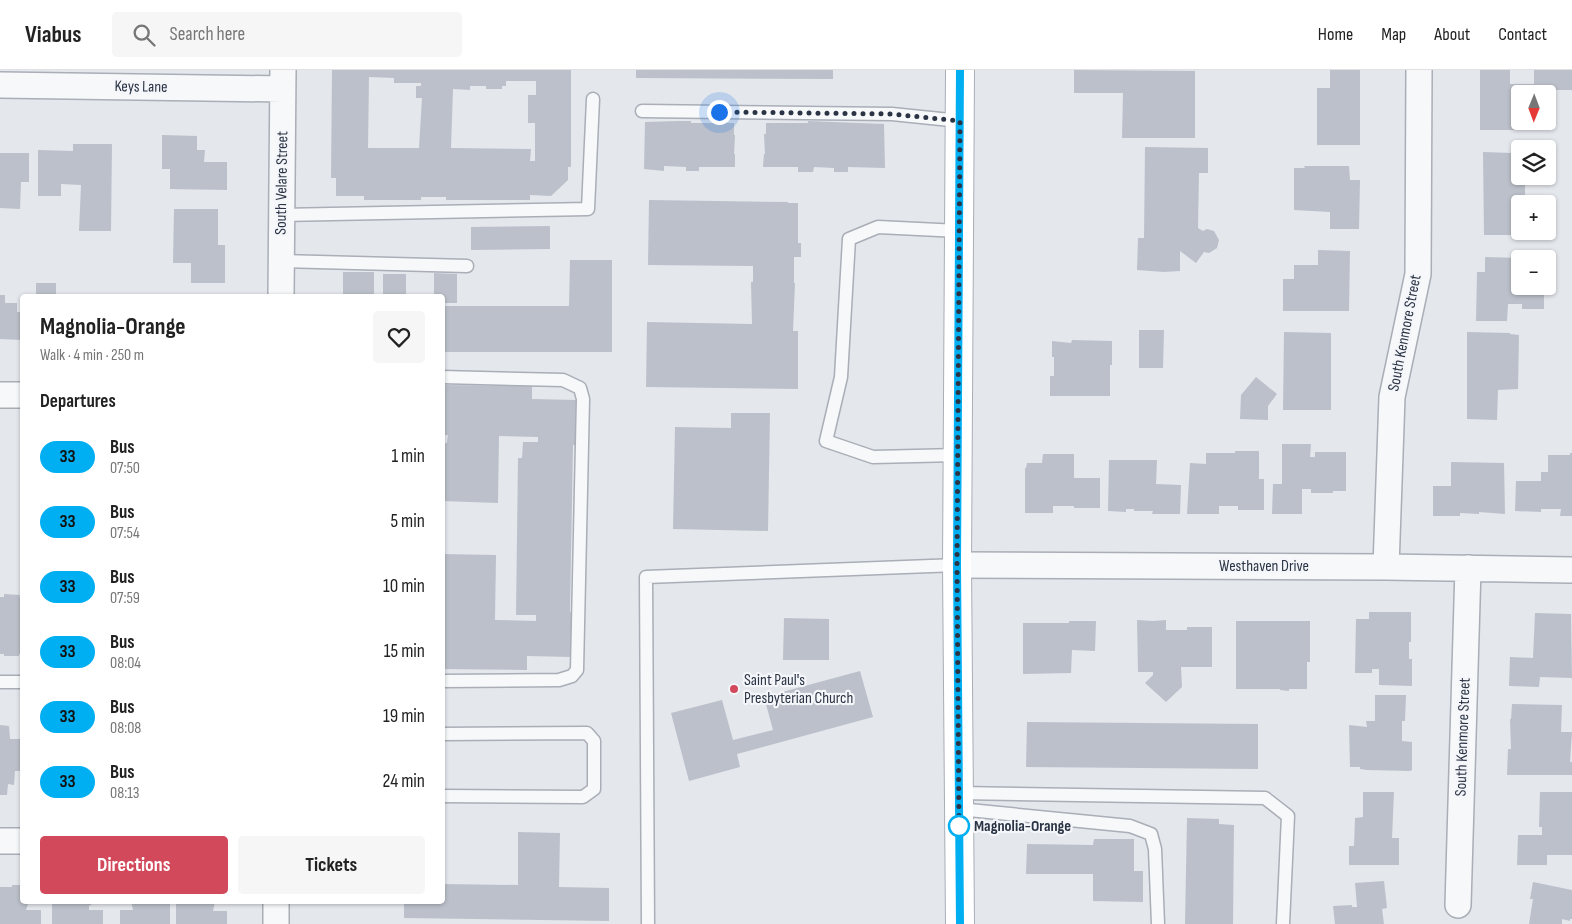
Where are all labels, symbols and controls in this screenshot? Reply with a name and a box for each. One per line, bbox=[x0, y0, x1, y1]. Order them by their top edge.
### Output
search box bbox=[112, 12, 462, 57]
text: Viabus bbox=[25, 20, 82, 49]
icon: search bbox=[130, 21, 158, 49]
text: Search here bbox=[170, 23, 245, 46]
text: Home bbox=[1318, 24, 1353, 45]
text: Map bbox=[1381, 24, 1406, 45]
text: About bbox=[1434, 24, 1470, 45]
text: Contact bbox=[1498, 24, 1547, 45]
street label: Keys Lane bbox=[114, 77, 168, 97]
north arrow bbox=[1511, 85, 1556, 130]
map controls bbox=[1511, 85, 1556, 295]
your location bbox=[707, 100, 732, 125]
street label: South Velare Street bbox=[272, 131, 292, 235]
button: layers bbox=[1511, 140, 1556, 185]
button: + bbox=[1511, 195, 1556, 240]
button: − bbox=[1511, 250, 1556, 295]
street label: South Kenmore Street bbox=[1384, 273, 1426, 393]
button: heart bbox=[373, 311, 425, 363]
text: Magnolia-Orange bbox=[40, 312, 186, 341]
text: Walk · 4 min · 250 m bbox=[40, 346, 144, 365]
text: Departures bbox=[40, 390, 116, 413]
text: Bus bbox=[110, 436, 135, 459]
text: 1 min bbox=[391, 445, 425, 468]
text: 33 bbox=[59, 446, 76, 467]
text: 07:50 bbox=[110, 459, 140, 478]
text: Bus bbox=[110, 501, 135, 524]
text: 5 min bbox=[390, 510, 425, 533]
text: 33 bbox=[59, 511, 76, 532]
text: 07:54 bbox=[110, 524, 140, 543]
street label: Westhaven Drive bbox=[1219, 557, 1309, 576]
text: Bus bbox=[110, 566, 135, 589]
text: 10 min bbox=[383, 575, 425, 598]
text: 33 bbox=[59, 576, 76, 597]
text: 07:59 bbox=[110, 589, 140, 608]
text: Bus bbox=[110, 631, 135, 654]
text: 15 min bbox=[384, 640, 425, 663]
text: 33 bbox=[59, 641, 76, 662]
text: 08:04 bbox=[110, 654, 141, 673]
place label: Saint Paul's Presbyterian Church bbox=[744, 671, 853, 708]
street label: South Kenmore Street bbox=[1451, 677, 1475, 797]
marker: Saint Paul's Presbyterian Church bbox=[728, 683, 740, 695]
text: Bus bbox=[110, 696, 135, 719]
text: 19 min bbox=[383, 705, 425, 728]
text: 33 bbox=[59, 706, 76, 727]
text: 08:08 bbox=[110, 719, 141, 738]
text: Bus bbox=[110, 761, 135, 784]
text: 24 min bbox=[382, 770, 425, 793]
text: 33 bbox=[59, 771, 76, 792]
text: 08:13 bbox=[110, 784, 139, 803]
marker: Magnolia-Orange bbox=[948, 815, 970, 837]
place label: Magnolia-Orange bbox=[974, 817, 1071, 836]
button: Directions bbox=[40, 836, 228, 894]
button: Tickets bbox=[238, 836, 425, 894]

